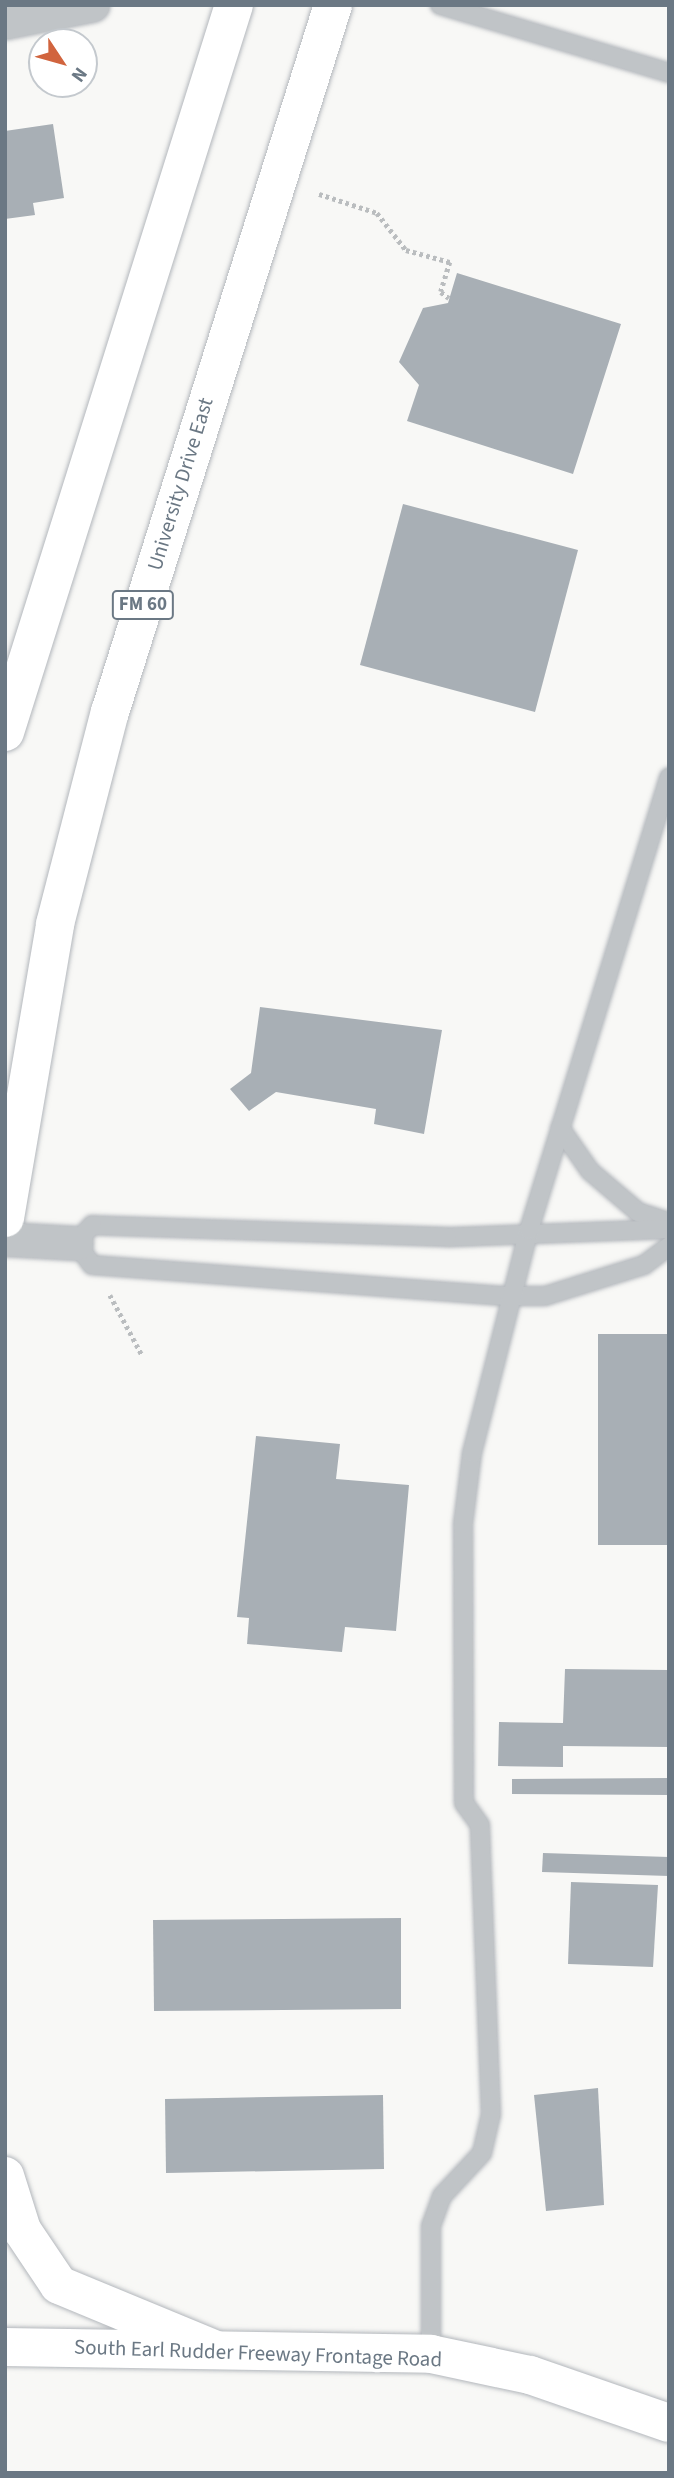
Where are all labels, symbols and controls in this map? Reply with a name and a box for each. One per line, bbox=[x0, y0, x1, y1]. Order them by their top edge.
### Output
north arrow bbox=[28, 28, 98, 98]
text: N bbox=[64, 61, 93, 88]
street label: University Drive East bbox=[142, 395, 218, 573]
road number: FM 60 bbox=[111, 590, 174, 620]
street label: South Earl Rudder Freeway Frontage Road bbox=[73, 2334, 443, 2372]

